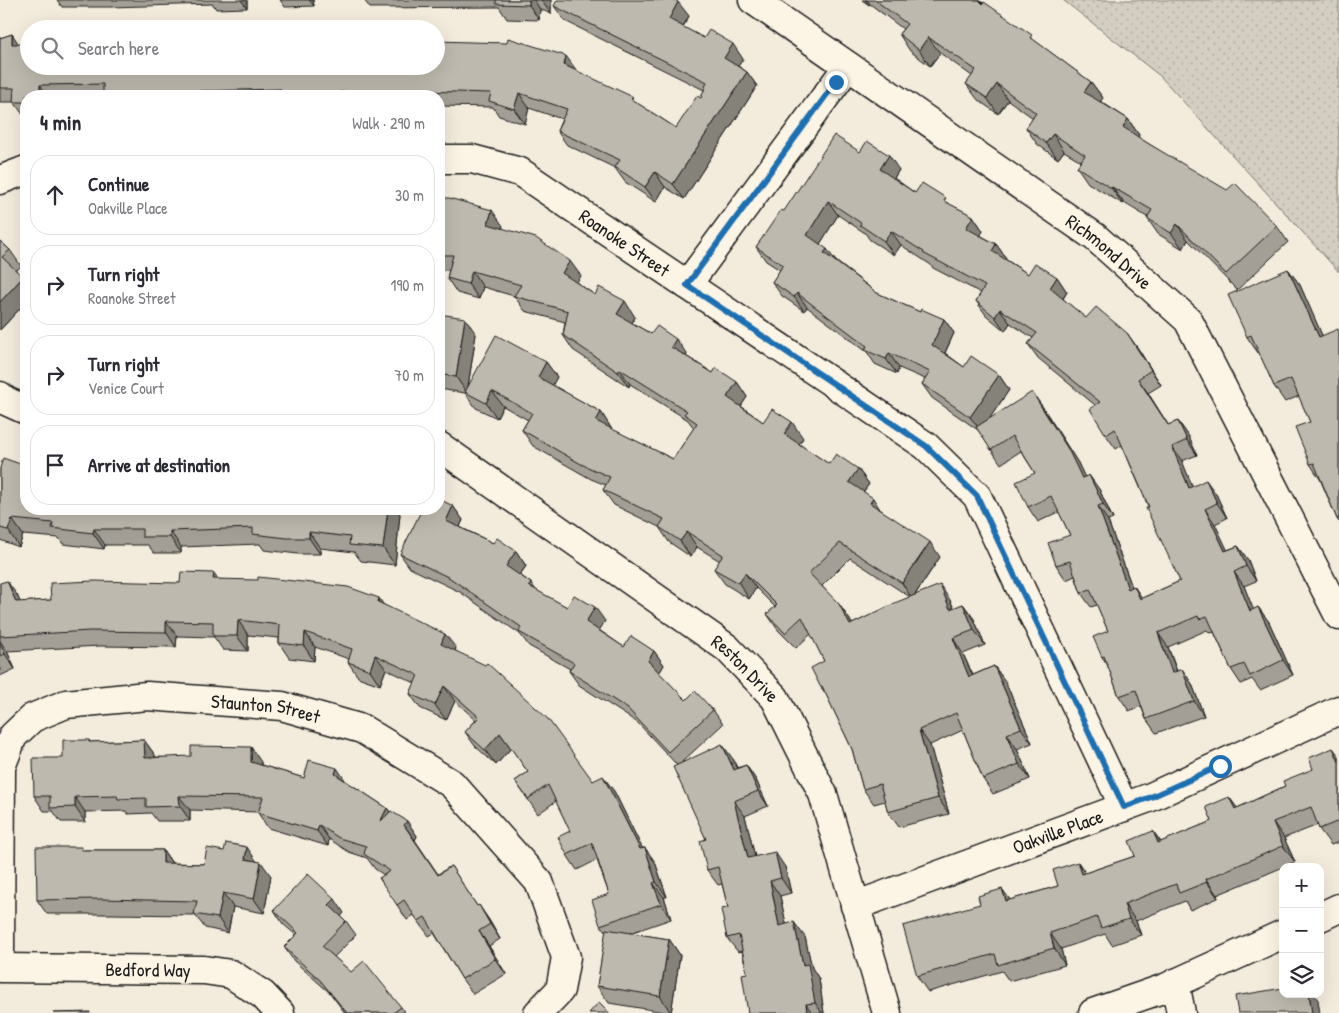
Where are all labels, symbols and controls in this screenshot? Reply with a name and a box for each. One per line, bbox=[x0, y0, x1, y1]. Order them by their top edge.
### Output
search box bbox=[20, 20, 445, 75]
icon: search bbox=[38, 34, 66, 62]
text: Search here bbox=[78, 35, 159, 61]
route end bbox=[825, 71, 848, 94]
text: 4 min bbox=[40, 108, 81, 137]
text: Walk · 290 m bbox=[352, 112, 425, 134]
text: Continue bbox=[88, 171, 149, 197]
icon: ahead bbox=[41, 181, 69, 209]
text: 30 m bbox=[395, 184, 424, 206]
text: Oakville Place bbox=[88, 197, 168, 219]
street label: Roanoke Street bbox=[574, 203, 675, 283]
street label: Richmond Drive bbox=[1061, 208, 1158, 295]
text: Turn right bbox=[88, 261, 159, 287]
icon: right bbox=[41, 271, 69, 299]
text: 190 m bbox=[391, 274, 424, 296]
text: Roanoke Street bbox=[88, 287, 176, 309]
text: Turn right bbox=[88, 351, 159, 377]
icon: right bbox=[41, 361, 69, 389]
text: 70 m bbox=[394, 364, 424, 386]
text: Venice Court bbox=[88, 377, 164, 399]
icon: arrive bbox=[41, 451, 69, 479]
text: Arrive at destination bbox=[88, 452, 230, 478]
street label: Reston Drive bbox=[706, 628, 785, 708]
street label: Staunton Street bbox=[210, 688, 324, 729]
route start bbox=[1209, 755, 1232, 778]
street label: Oakville Place bbox=[1009, 803, 1107, 860]
map controls bbox=[1279, 863, 1324, 998]
button: + bbox=[1279, 863, 1324, 908]
button: − bbox=[1279, 908, 1324, 953]
button: layers bbox=[1279, 953, 1324, 998]
street label: Bedford Way bbox=[105, 956, 191, 983]

